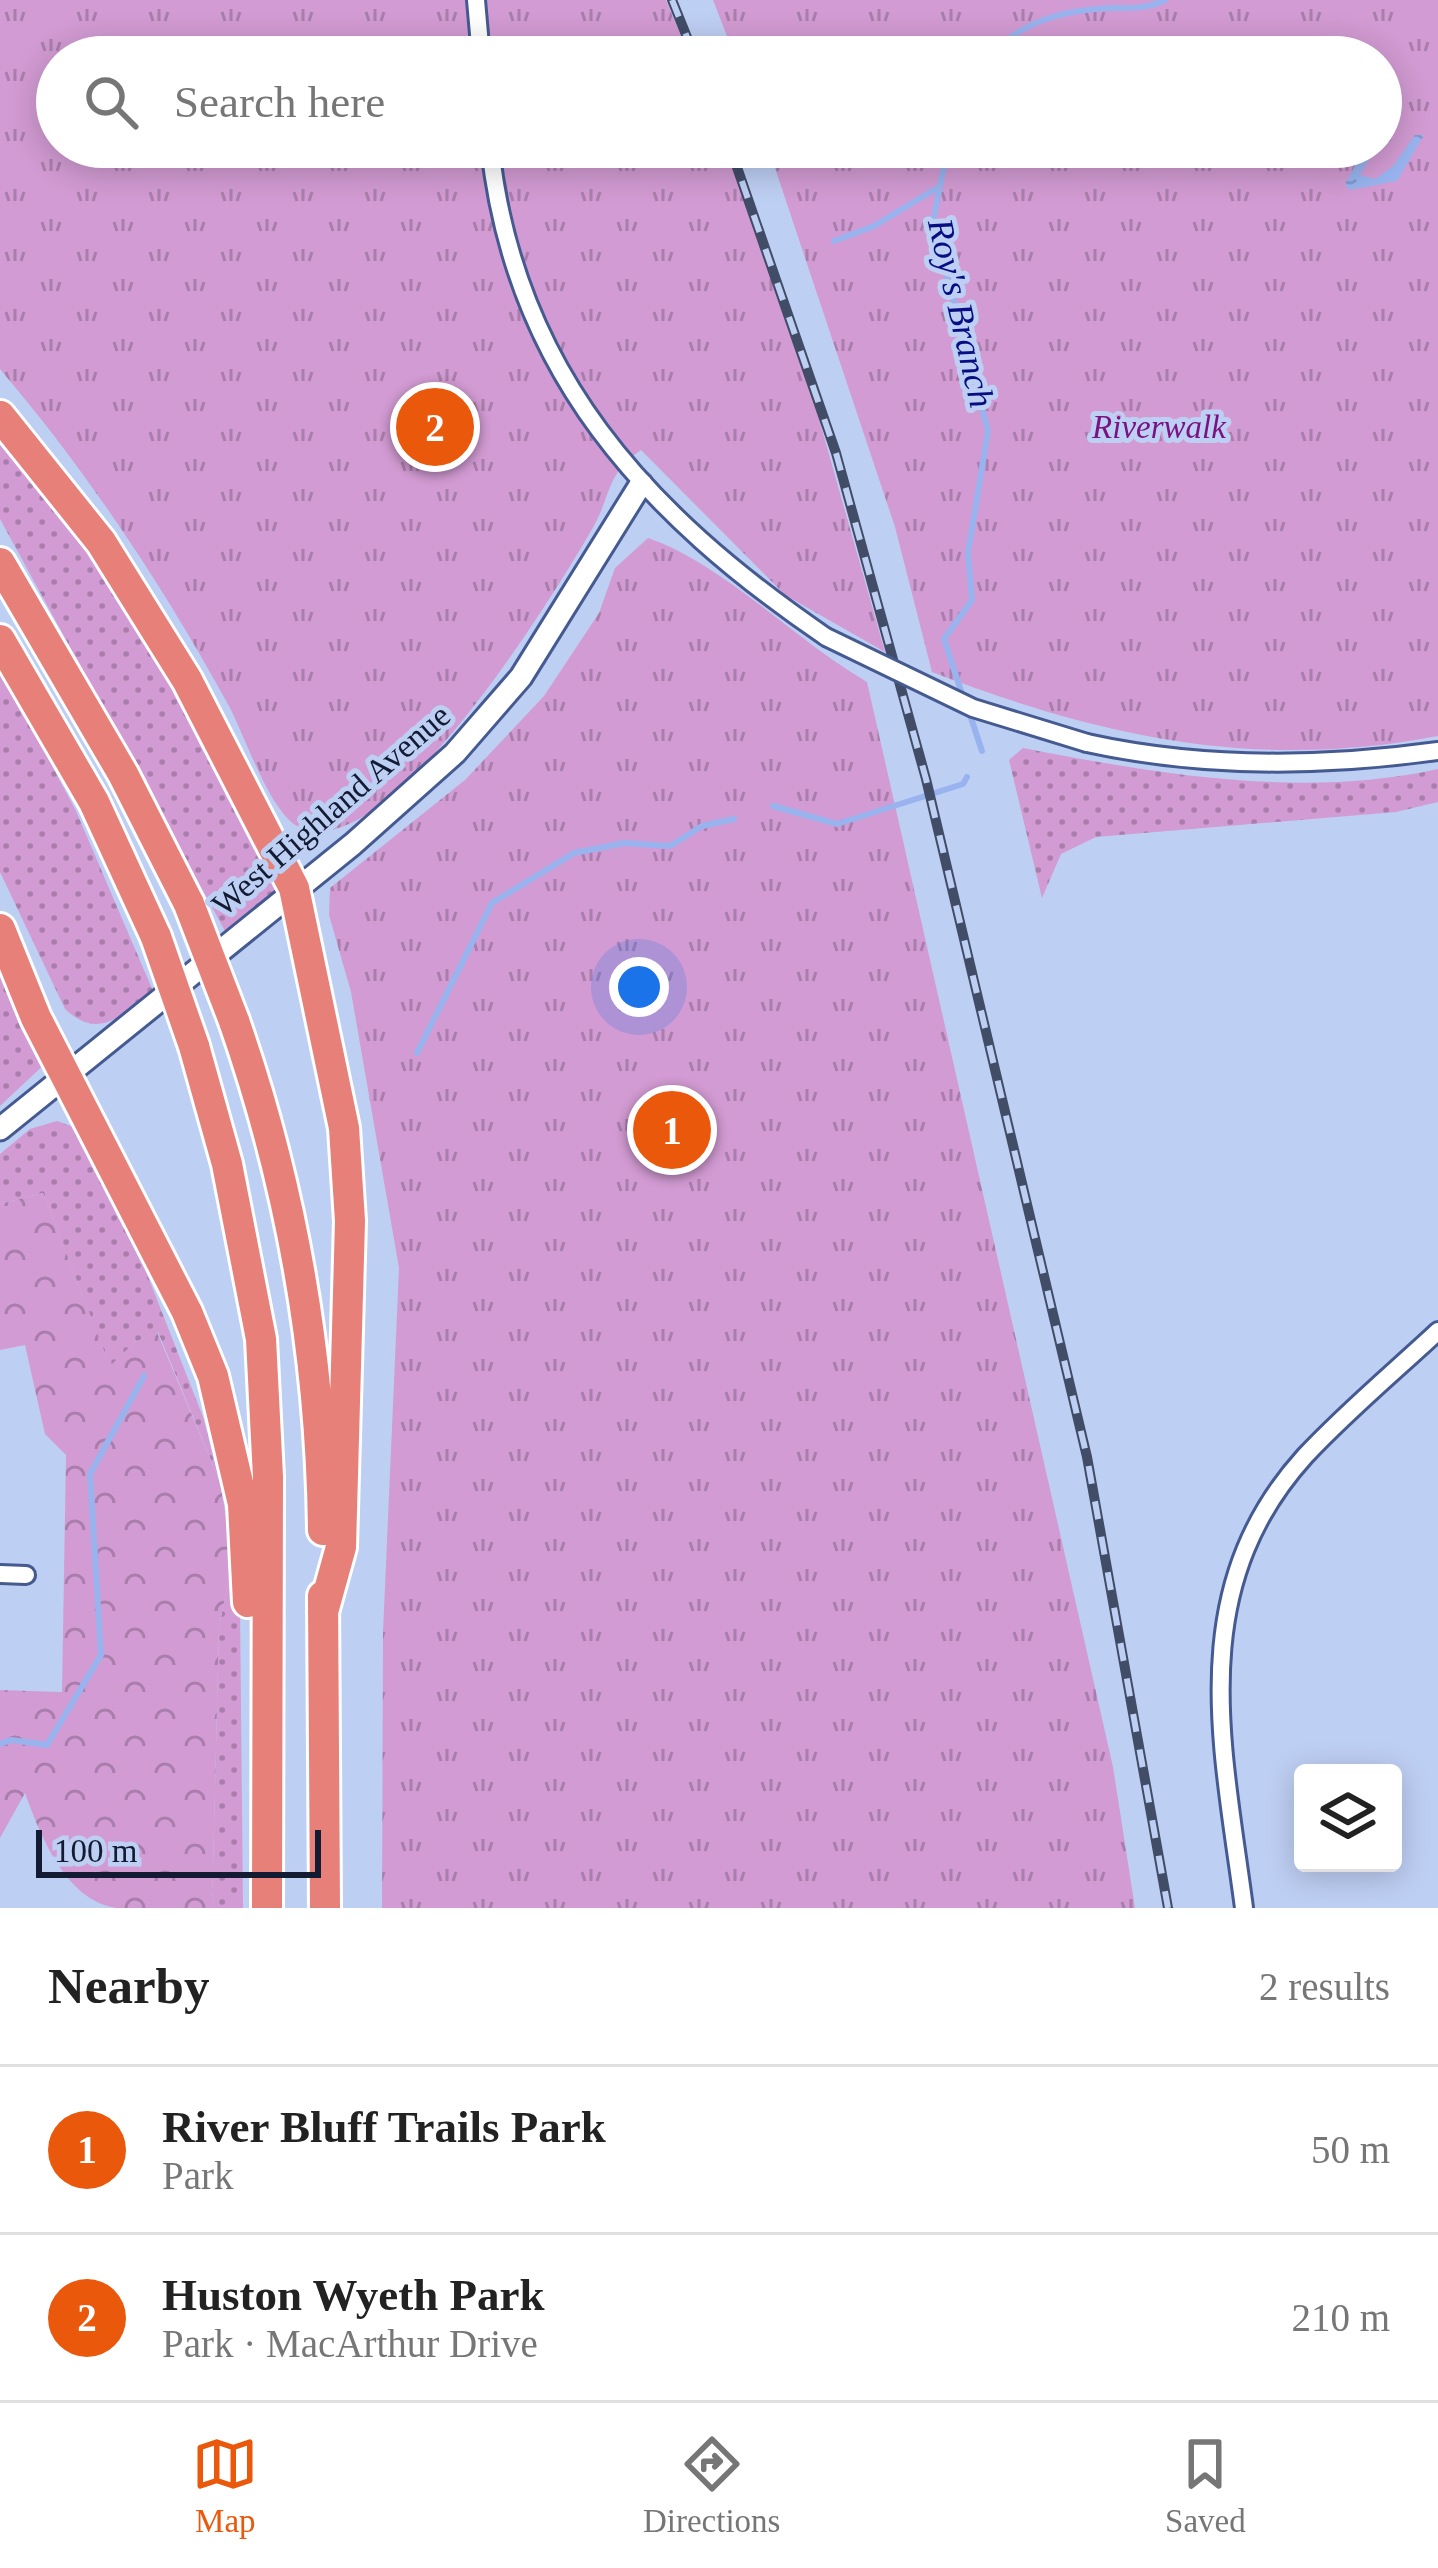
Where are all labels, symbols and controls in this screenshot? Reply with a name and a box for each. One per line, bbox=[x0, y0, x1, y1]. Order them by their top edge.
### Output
search box bbox=[36, 36, 1402, 168]
icon: search bbox=[78, 69, 144, 135]
text: Search here bbox=[174, 77, 385, 127]
water label: Roy's Branch bbox=[920, 214, 1002, 411]
pin: 2 bbox=[396, 382, 474, 472]
park label: Riverwalk bbox=[1091, 409, 1227, 445]
street label: West Highland Avenue bbox=[205, 697, 457, 923]
your location bbox=[609, 957, 669, 1017]
pin: 1 bbox=[633, 1085, 711, 1175]
map controls bbox=[1294, 1764, 1402, 1872]
button: layers bbox=[1294, 1764, 1402, 1872]
scale bar bbox=[36, 1824, 321, 1877]
text: 100 m bbox=[54, 1833, 137, 1869]
text: Nearby bbox=[48, 1958, 209, 2014]
text: 2 results bbox=[1259, 1965, 1390, 2008]
text: River Bluff Trails Park bbox=[162, 2102, 606, 2152]
text: 1 bbox=[77, 2128, 97, 2171]
text: 50 m bbox=[1311, 2128, 1390, 2171]
text: Park bbox=[162, 2154, 234, 2197]
text: Huston Wyeth Park bbox=[162, 2270, 545, 2320]
text: 2 bbox=[77, 2296, 97, 2339]
text: 210 m bbox=[1291, 2296, 1390, 2339]
text: Park · MacArthur Drive bbox=[162, 2322, 538, 2365]
tab: Map bbox=[192, 2431, 258, 2540]
tab: Directions bbox=[643, 2431, 780, 2540]
tab: Saved bbox=[1165, 2431, 1246, 2540]

